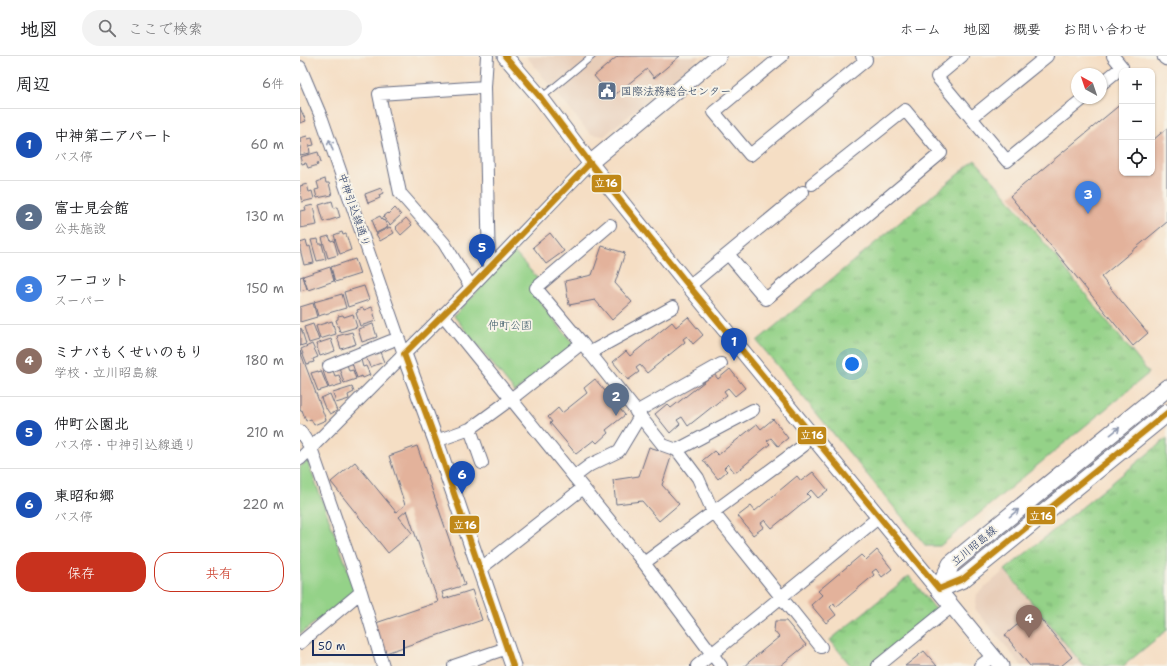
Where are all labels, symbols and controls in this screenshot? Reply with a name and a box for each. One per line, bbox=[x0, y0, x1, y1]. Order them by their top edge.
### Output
search box bbox=[82, 10, 362, 46]
text: 地図 bbox=[20, 17, 58, 42]
icon: search bbox=[96, 17, 118, 39]
text: ここで検索 bbox=[128, 19, 203, 39]
text: ホーム bbox=[900, 20, 941, 38]
text: 地図 bbox=[963, 20, 991, 38]
text: 概要 bbox=[1013, 20, 1041, 38]
text: お問い合わせ bbox=[1063, 20, 1147, 38]
north arrow bbox=[1071, 68, 1107, 104]
map controls bbox=[1119, 68, 1155, 176]
button: + bbox=[1119, 68, 1155, 104]
text: 周辺 bbox=[16, 73, 50, 95]
text: 6件 bbox=[262, 75, 284, 92]
public building icon: 国際法務総合センター bbox=[596, 80, 618, 102]
place label: 国際法務総合センター bbox=[621, 84, 731, 99]
button: − bbox=[1119, 104, 1155, 140]
text: 中神第二アパート bbox=[54, 126, 173, 146]
text: 1 bbox=[26, 136, 32, 153]
text: 60 m bbox=[251, 136, 284, 153]
one-way arrow bbox=[327, 140, 335, 152]
button: locate bbox=[1119, 140, 1155, 176]
text: バス停 bbox=[54, 148, 93, 165]
street label: 中神引込線通り bbox=[334, 171, 374, 249]
line badge: 立16 bbox=[591, 174, 622, 193]
text: 立16 bbox=[594, 176, 618, 191]
pin: 3 bbox=[1075, 181, 1101, 214]
text: 富士見会館 bbox=[54, 198, 129, 218]
text: 2 bbox=[24, 208, 34, 225]
text: 130 m bbox=[246, 208, 284, 225]
text: 公共施設 bbox=[54, 220, 106, 237]
pin: 5 bbox=[469, 234, 495, 267]
text: フーコット bbox=[54, 270, 129, 290]
text: 3 bbox=[24, 280, 34, 297]
text: 150 m bbox=[246, 280, 284, 297]
text: スーパー bbox=[54, 292, 105, 309]
park label: 仲町公園 bbox=[488, 318, 532, 333]
pin: 1 bbox=[721, 328, 747, 361]
text: ミナバもくせいのもり bbox=[54, 342, 204, 362]
text: 4 bbox=[24, 352, 34, 369]
text: 180 m bbox=[245, 352, 284, 369]
your location bbox=[842, 354, 862, 374]
text: 学校 · 立川昭島線 bbox=[54, 364, 158, 381]
pin: 2 bbox=[603, 383, 629, 416]
text: 仲町公園北 bbox=[54, 414, 129, 434]
text: 5 bbox=[25, 424, 33, 441]
text: 210 m bbox=[246, 424, 284, 441]
line badge: 立16 bbox=[797, 426, 827, 445]
one-way arrow bbox=[1110, 426, 1121, 435]
text: 立16 bbox=[800, 428, 824, 443]
text: バス停 · 中神引込線通り bbox=[54, 436, 197, 453]
pin: 6 bbox=[449, 461, 475, 494]
text: 東昭和郷 bbox=[54, 486, 114, 506]
text: 6 bbox=[24, 496, 34, 513]
text: 220 m bbox=[242, 496, 284, 513]
line badge: 立16 bbox=[1026, 506, 1056, 525]
text: バス停 bbox=[54, 508, 93, 525]
one-way arrow bbox=[1009, 508, 1020, 517]
text: 立16 bbox=[1029, 509, 1053, 524]
line badge: 立16 bbox=[449, 515, 480, 534]
text: 立16 bbox=[453, 518, 477, 533]
street label: 立川昭島線 bbox=[948, 523, 1000, 569]
button: 保存 bbox=[16, 552, 146, 592]
button: 共有 bbox=[154, 552, 284, 592]
pin: 4 bbox=[1016, 605, 1042, 638]
scale bar bbox=[312, 638, 405, 657]
text: 50 m bbox=[318, 639, 346, 654]

